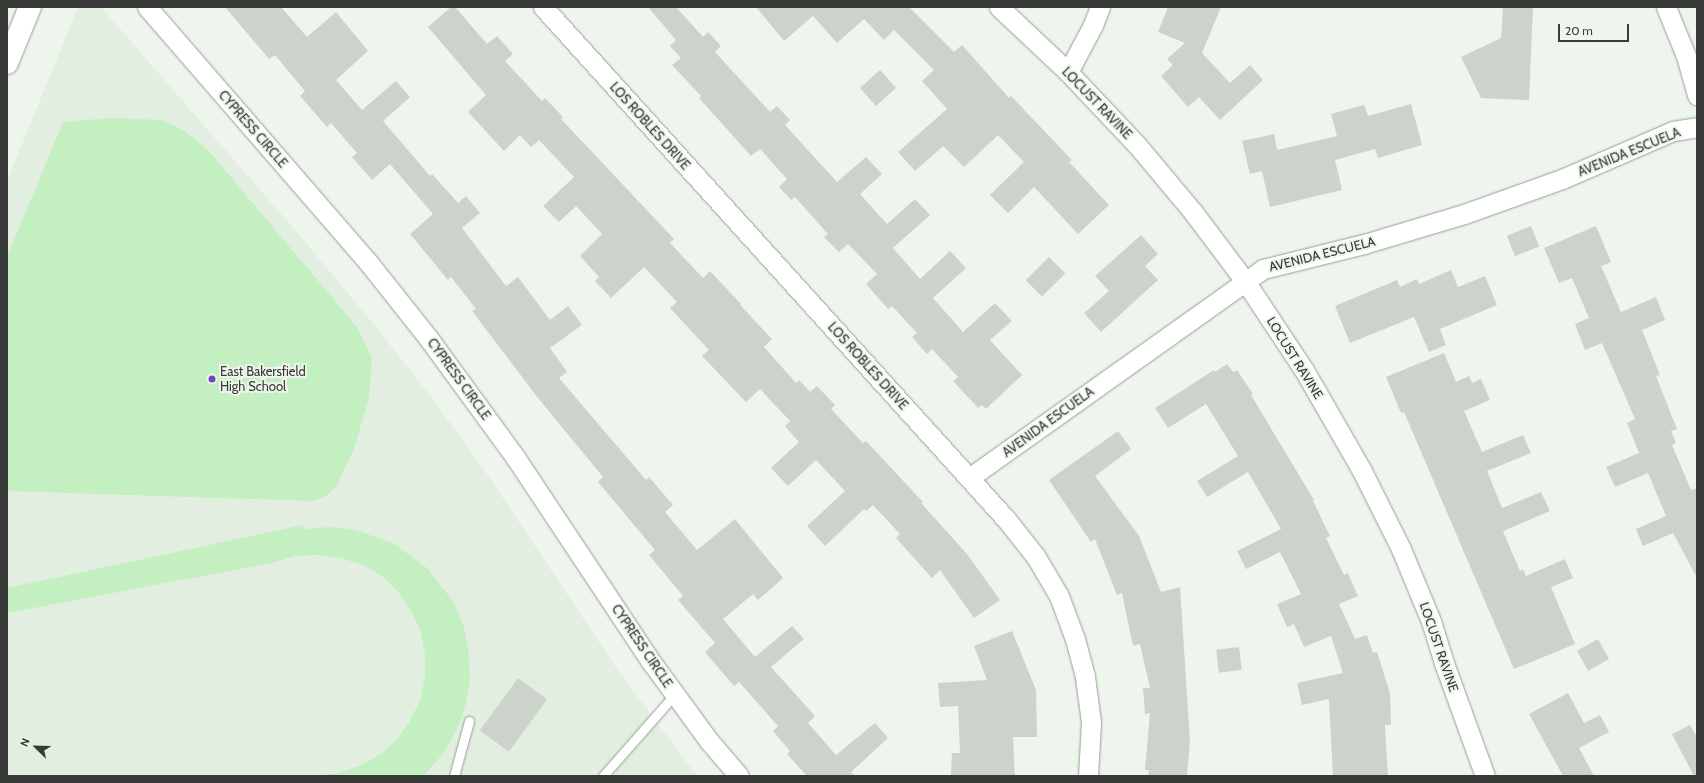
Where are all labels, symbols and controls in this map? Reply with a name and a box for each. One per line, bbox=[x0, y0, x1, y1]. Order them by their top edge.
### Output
scale bar bbox=[1560, 16, 1631, 42]
text: 20 m bbox=[1565, 23, 1593, 38]
street label: LOCUST RAVINE bbox=[1059, 64, 1135, 142]
street label: LOS ROBLES DRIVE bbox=[607, 79, 693, 173]
street label: CYPRESS CIRCLE bbox=[215, 87, 291, 171]
street label: AVENIDA ESCUELA bbox=[1575, 124, 1683, 180]
street label: AVENIDA ESCUELA bbox=[1267, 233, 1377, 275]
street label: LOCUST RAVINE bbox=[1264, 314, 1326, 402]
street label: LOS ROBLES DRIVE bbox=[825, 319, 911, 413]
street label: CYPRESS CIRCLE bbox=[424, 335, 494, 423]
place label: East Bakersfield High School bbox=[220, 364, 306, 395]
marker: East Bakersfield High School bbox=[207, 374, 217, 384]
street label: AVENIDA ESCUELA bbox=[999, 384, 1097, 460]
street label: LOCUST RAVINE bbox=[1416, 600, 1462, 694]
street label: CYPRESS CIRCLE bbox=[608, 601, 676, 691]
north arrow bbox=[16, 727, 56, 767]
text: N bbox=[17, 736, 33, 749]

